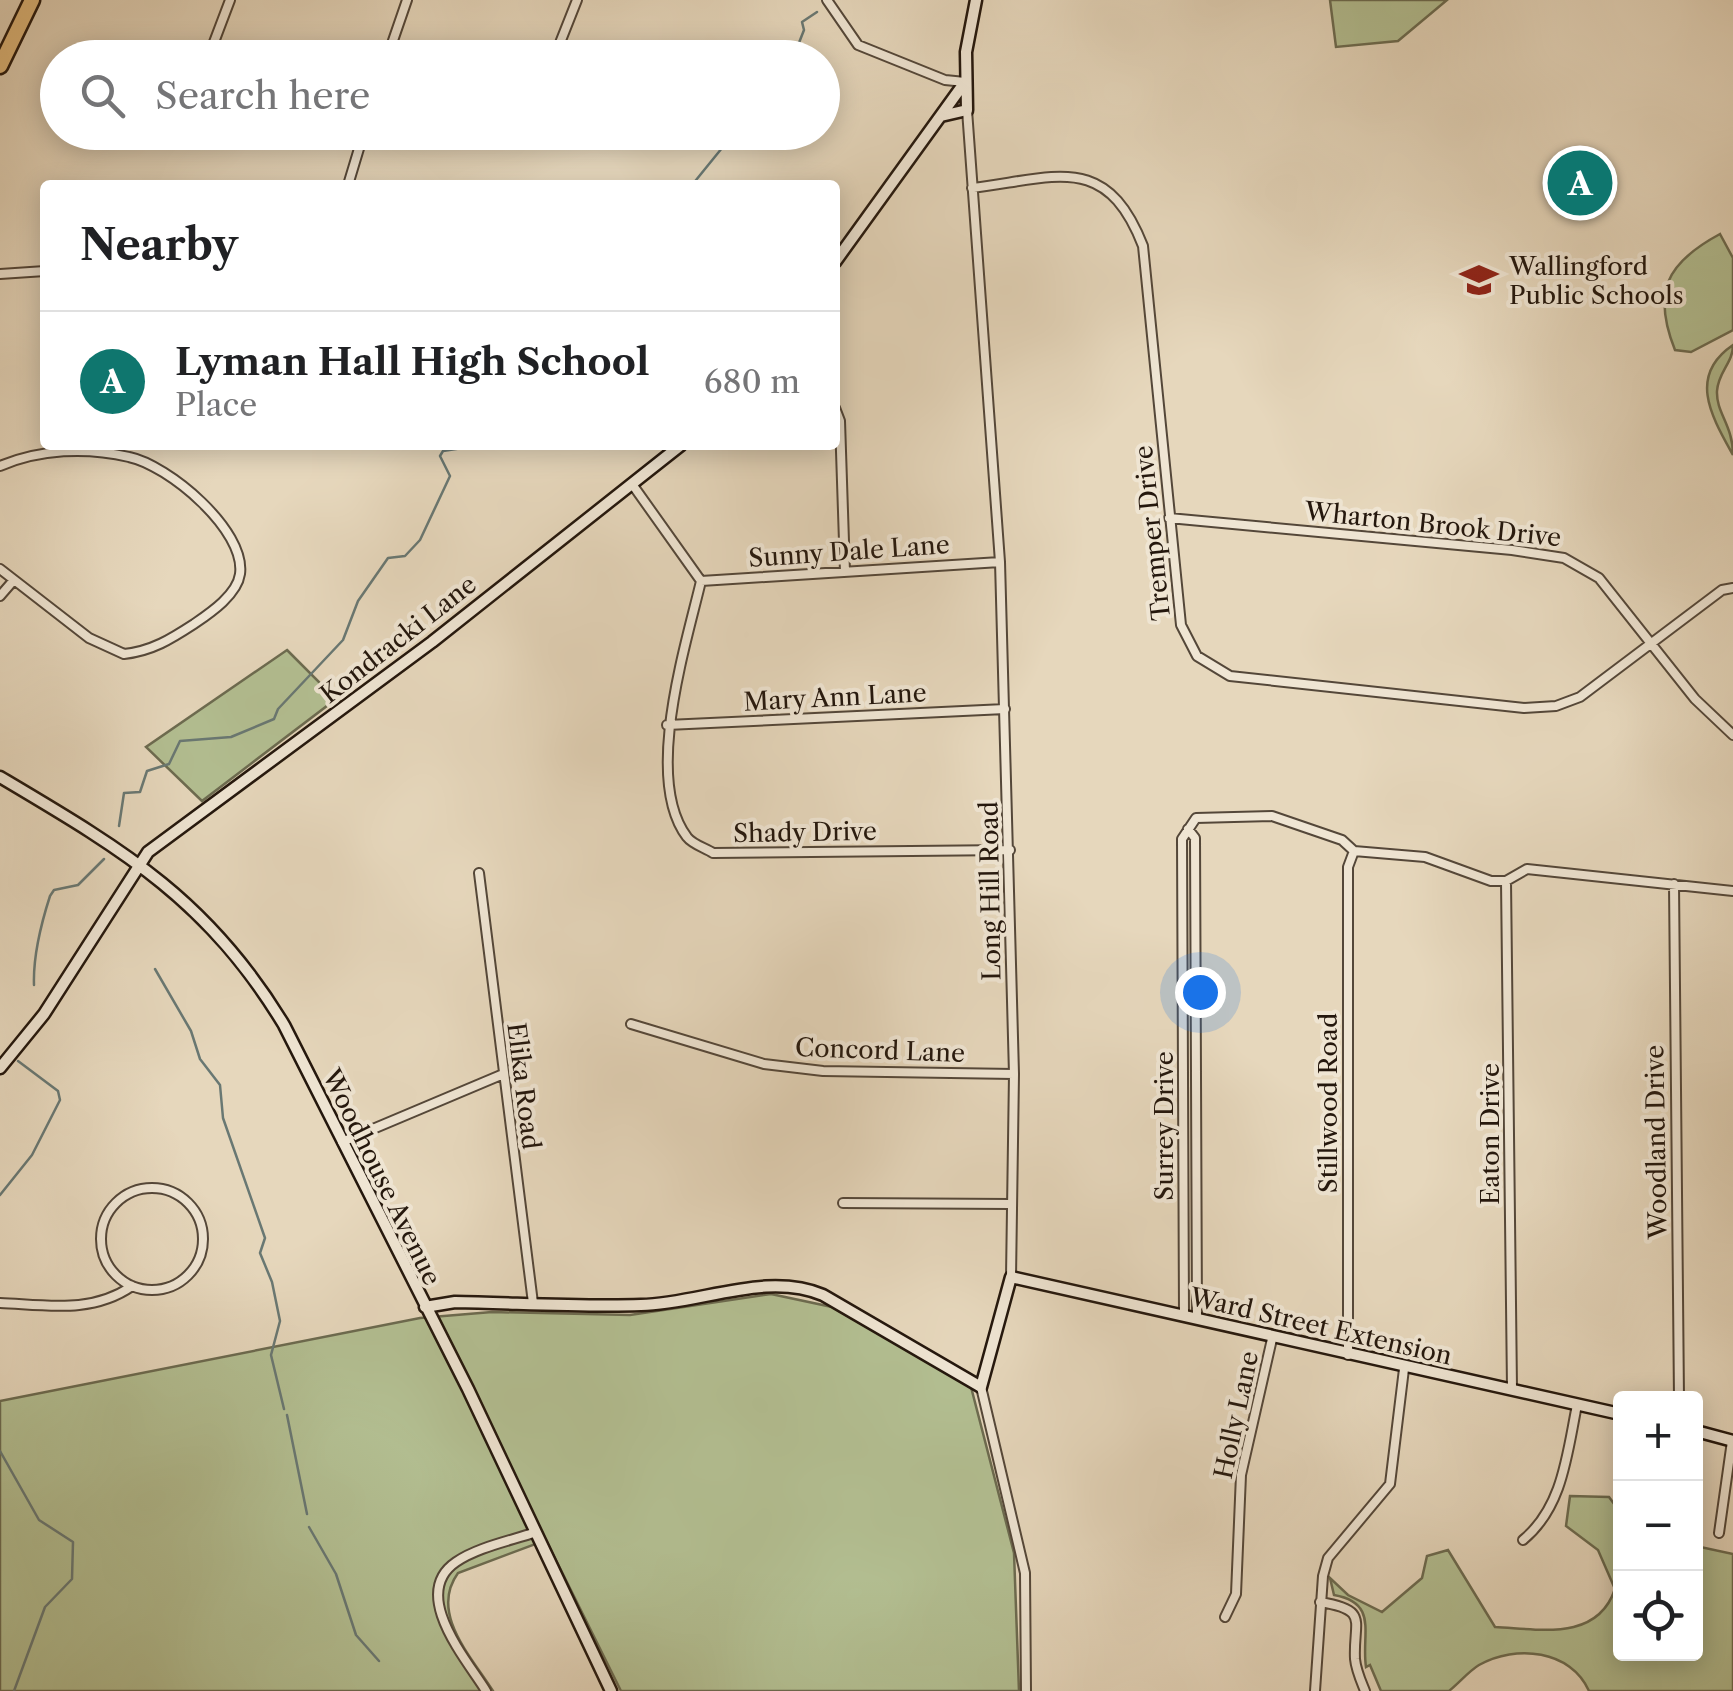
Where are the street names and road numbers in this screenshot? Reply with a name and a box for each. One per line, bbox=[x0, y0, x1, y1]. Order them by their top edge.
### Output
street label: Tremper Drive bbox=[1128, 444, 1177, 622]
street label: Wharton Brook Drive bbox=[1302, 496, 1563, 553]
street label: Sunny Dale Lane bbox=[747, 529, 951, 574]
street label: Kondracki Lane bbox=[314, 569, 482, 710]
street label: Mary Ann Lane bbox=[743, 677, 927, 718]
street label: Long Hill Road bbox=[973, 801, 1008, 981]
street label: Shady Drive bbox=[733, 816, 877, 849]
street label: Stillwood Road bbox=[1313, 1013, 1344, 1193]
street label: Elika Road bbox=[500, 1021, 547, 1151]
street label: Concord Lane bbox=[794, 1032, 965, 1069]
street label: Woodland Drive bbox=[1639, 1045, 1674, 1240]
street label: Surrey Drive bbox=[1149, 1051, 1180, 1201]
street label: Woodhouse Avenue bbox=[315, 1063, 447, 1290]
street label: Eaton Drive bbox=[1475, 1063, 1506, 1205]
street label: Ward Street Extension bbox=[1186, 1281, 1455, 1372]
street label: Holly Lane bbox=[1208, 1348, 1265, 1482]

